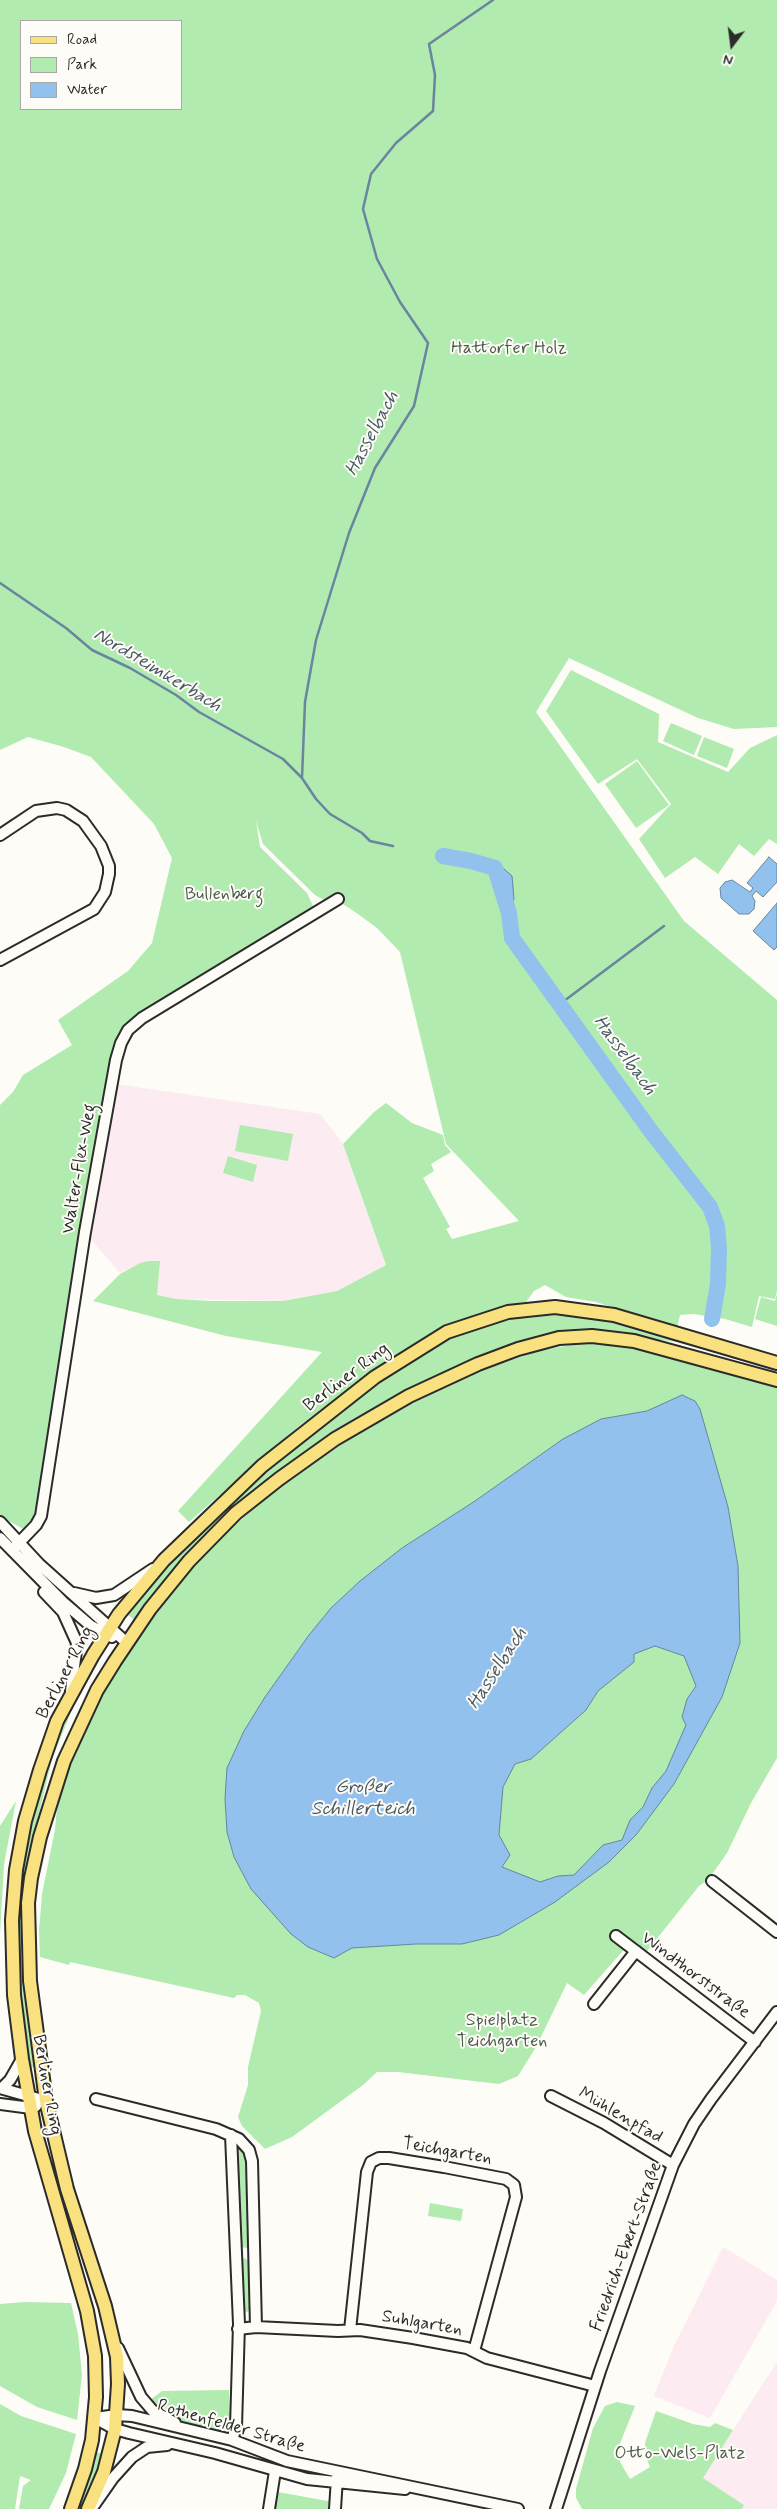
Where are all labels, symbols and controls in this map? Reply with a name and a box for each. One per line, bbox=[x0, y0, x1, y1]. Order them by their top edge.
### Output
legend bbox=[20, 20, 182, 110]
north arrow bbox=[707, 20, 757, 70]
text: Road bbox=[67, 30, 97, 50]
text: N bbox=[721, 50, 735, 69]
text: Park bbox=[67, 55, 97, 75]
text: Water bbox=[67, 80, 107, 100]
park label: Hattorfer Holz bbox=[451, 338, 567, 360]
water label: Hasselbach bbox=[341, 388, 405, 480]
water label: Nordsteimkerbach bbox=[89, 624, 225, 718]
park label: Bullenberg bbox=[185, 884, 263, 906]
water label: Hasselbach bbox=[588, 1012, 660, 1100]
street label: Walter-Flex-Weg bbox=[58, 1102, 102, 1236]
street label: Berliner Ring bbox=[300, 1339, 394, 1417]
street label: Berliner Ring bbox=[33, 1623, 99, 1723]
water label: Hasselbach bbox=[463, 1624, 533, 1714]
water label: Großer Schillerteich bbox=[311, 1777, 415, 1821]
street label: Windthorststraße bbox=[636, 1928, 754, 2024]
park label: Spielplatz Teichgarten bbox=[457, 2010, 547, 2052]
street label: Berliner Ring bbox=[27, 2033, 65, 2137]
street label: Mühlenpfad bbox=[574, 2083, 666, 2149]
street label: Teichgarten bbox=[400, 2133, 494, 2171]
street label: Friedrich-Ebert-Straße bbox=[586, 2159, 668, 2335]
street label: Suhlgarten bbox=[380, 2306, 464, 2342]
street label: Rothenfelder Straße bbox=[154, 2396, 308, 2458]
park label: Otto-Wels-Platz bbox=[615, 2443, 745, 2465]

